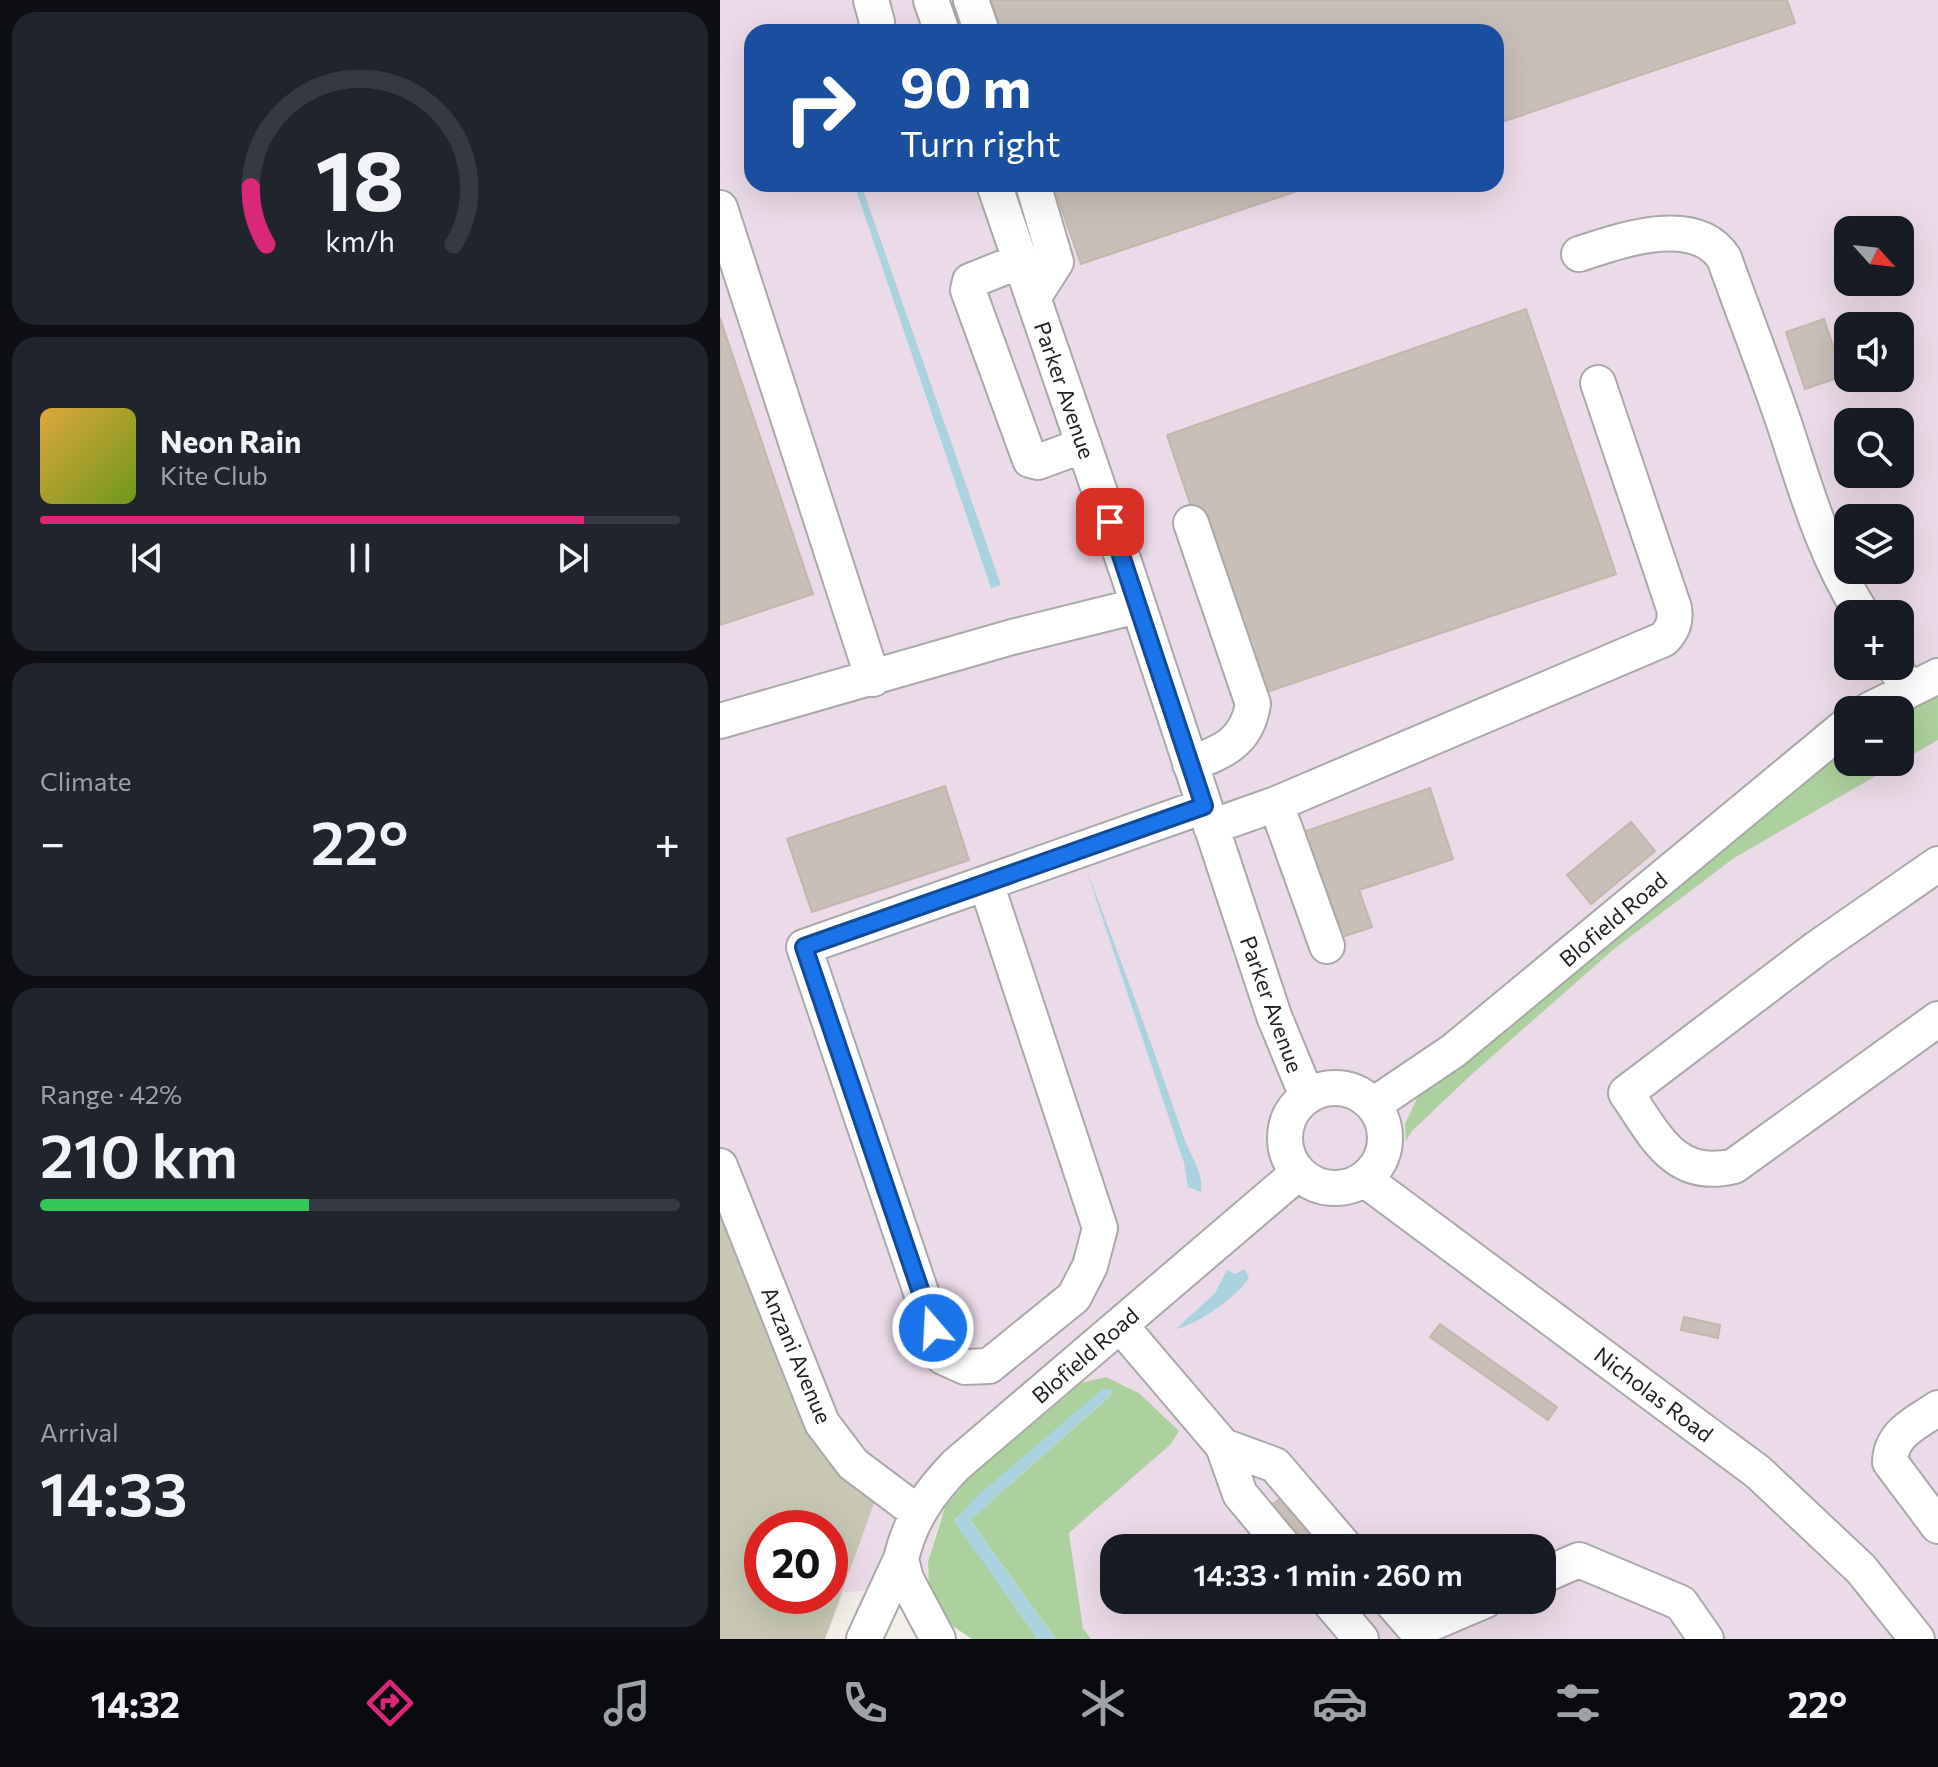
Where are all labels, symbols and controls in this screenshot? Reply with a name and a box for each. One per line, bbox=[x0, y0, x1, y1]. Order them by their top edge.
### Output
text: 90 m bbox=[900, 51, 1031, 120]
icon: right bbox=[768, 56, 872, 160]
text: Turn right bbox=[900, 120, 1061, 164]
text: 18 bbox=[315, 125, 405, 227]
north arrow bbox=[1834, 216, 1914, 296]
map controls bbox=[1834, 216, 1914, 776]
text: km/h bbox=[325, 223, 395, 258]
button: sound bbox=[1834, 312, 1914, 392]
street label: Parker Avenue bbox=[1029, 318, 1101, 462]
button: search bbox=[1834, 408, 1914, 488]
text: Neon Rain bbox=[160, 422, 301, 459]
text: Kite Club bbox=[160, 459, 268, 490]
pin bbox=[1076, 488, 1144, 556]
icon: arrive bbox=[1088, 500, 1132, 544]
button: layers bbox=[1834, 504, 1914, 584]
icon: previous bbox=[125, 536, 169, 580]
icon: pause bbox=[338, 536, 382, 580]
icon: next bbox=[551, 536, 595, 580]
button: + bbox=[1834, 600, 1914, 680]
button: − bbox=[1834, 696, 1914, 776]
text: Climate bbox=[40, 765, 132, 796]
text: 22° bbox=[311, 804, 408, 877]
text: − bbox=[40, 814, 65, 868]
text: + bbox=[654, 814, 680, 868]
street label: Blofield Road bbox=[1554, 866, 1672, 972]
street label: Parker Avenue bbox=[1235, 932, 1309, 1076]
text: Range · 42% bbox=[40, 1078, 182, 1109]
text: 210 km bbox=[40, 1117, 238, 1190]
street label: Anzani Avenue bbox=[756, 1283, 838, 1427]
position arrow bbox=[891, 1286, 975, 1370]
street label: Blofield Road bbox=[1026, 1301, 1144, 1409]
street label: Nicholas Road bbox=[1589, 1341, 1719, 1447]
text: Arrival bbox=[40, 1416, 119, 1447]
text: 14:33 bbox=[40, 1455, 188, 1528]
speed limit sign: 20 bbox=[744, 1510, 848, 1614]
text: 14:33 · 1 min · 260 m bbox=[1193, 1555, 1463, 1592]
icon: directions bbox=[362, 1675, 418, 1731]
icon: music bbox=[599, 1675, 655, 1731]
icon: phone bbox=[837, 1675, 893, 1731]
icon: climate bbox=[1075, 1675, 1131, 1731]
icon: car bbox=[1312, 1675, 1368, 1731]
icon: filters bbox=[1550, 1675, 1606, 1731]
text: 14:32 bbox=[91, 1681, 180, 1725]
text: 22° bbox=[1788, 1681, 1847, 1725]

